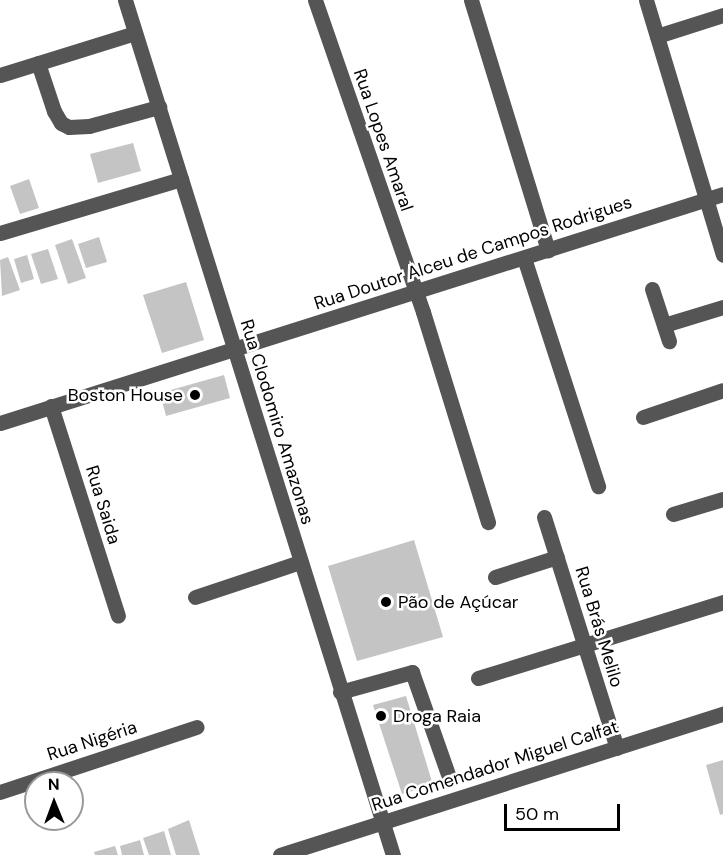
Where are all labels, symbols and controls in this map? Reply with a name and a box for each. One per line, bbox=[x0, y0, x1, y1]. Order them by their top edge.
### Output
street label: Rua Lopes Amaral bbox=[349, 66, 417, 214]
street label: Rua Doutor Alceu de Campos Rodrigues bbox=[311, 191, 635, 315]
street label: Rua Clodomiro Amazonas bbox=[236, 317, 318, 527]
place label: Boston House bbox=[68, 384, 183, 406]
marker: Boston House bbox=[188, 388, 202, 402]
street label: Rua Saida bbox=[81, 463, 125, 547]
street label: Rua Brás Melilo bbox=[570, 564, 628, 690]
place label: Pão de Açúcar bbox=[398, 591, 518, 613]
marker: Pão de Açúcar bbox=[379, 595, 393, 609]
place label: Droga Raia bbox=[393, 705, 481, 727]
marker: Droga Raia bbox=[374, 709, 388, 723]
street label: Rua Nigéria bbox=[44, 716, 140, 766]
street label: Rua Comendador Miguel Calfat bbox=[369, 716, 621, 816]
north arrow bbox=[24, 771, 84, 831]
text: N bbox=[48, 774, 60, 795]
scale bar bbox=[507, 792, 622, 830]
text: 50 m bbox=[515, 802, 559, 826]

